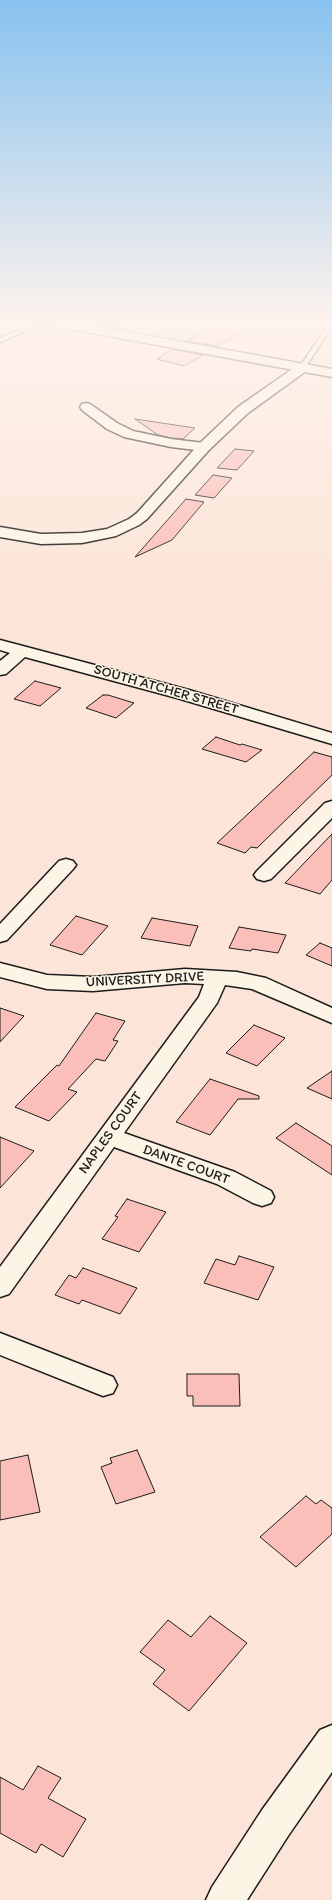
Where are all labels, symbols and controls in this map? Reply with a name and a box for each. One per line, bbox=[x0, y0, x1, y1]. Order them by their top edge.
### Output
street label: SOUTH ATCHER STREET bbox=[92, 661, 240, 719]
street label: UNIVERSITY DRIVE bbox=[85, 969, 205, 991]
street label: NAPLES COURT bbox=[76, 1089, 146, 1177]
street label: DANTE COURT bbox=[140, 1141, 232, 1189]

